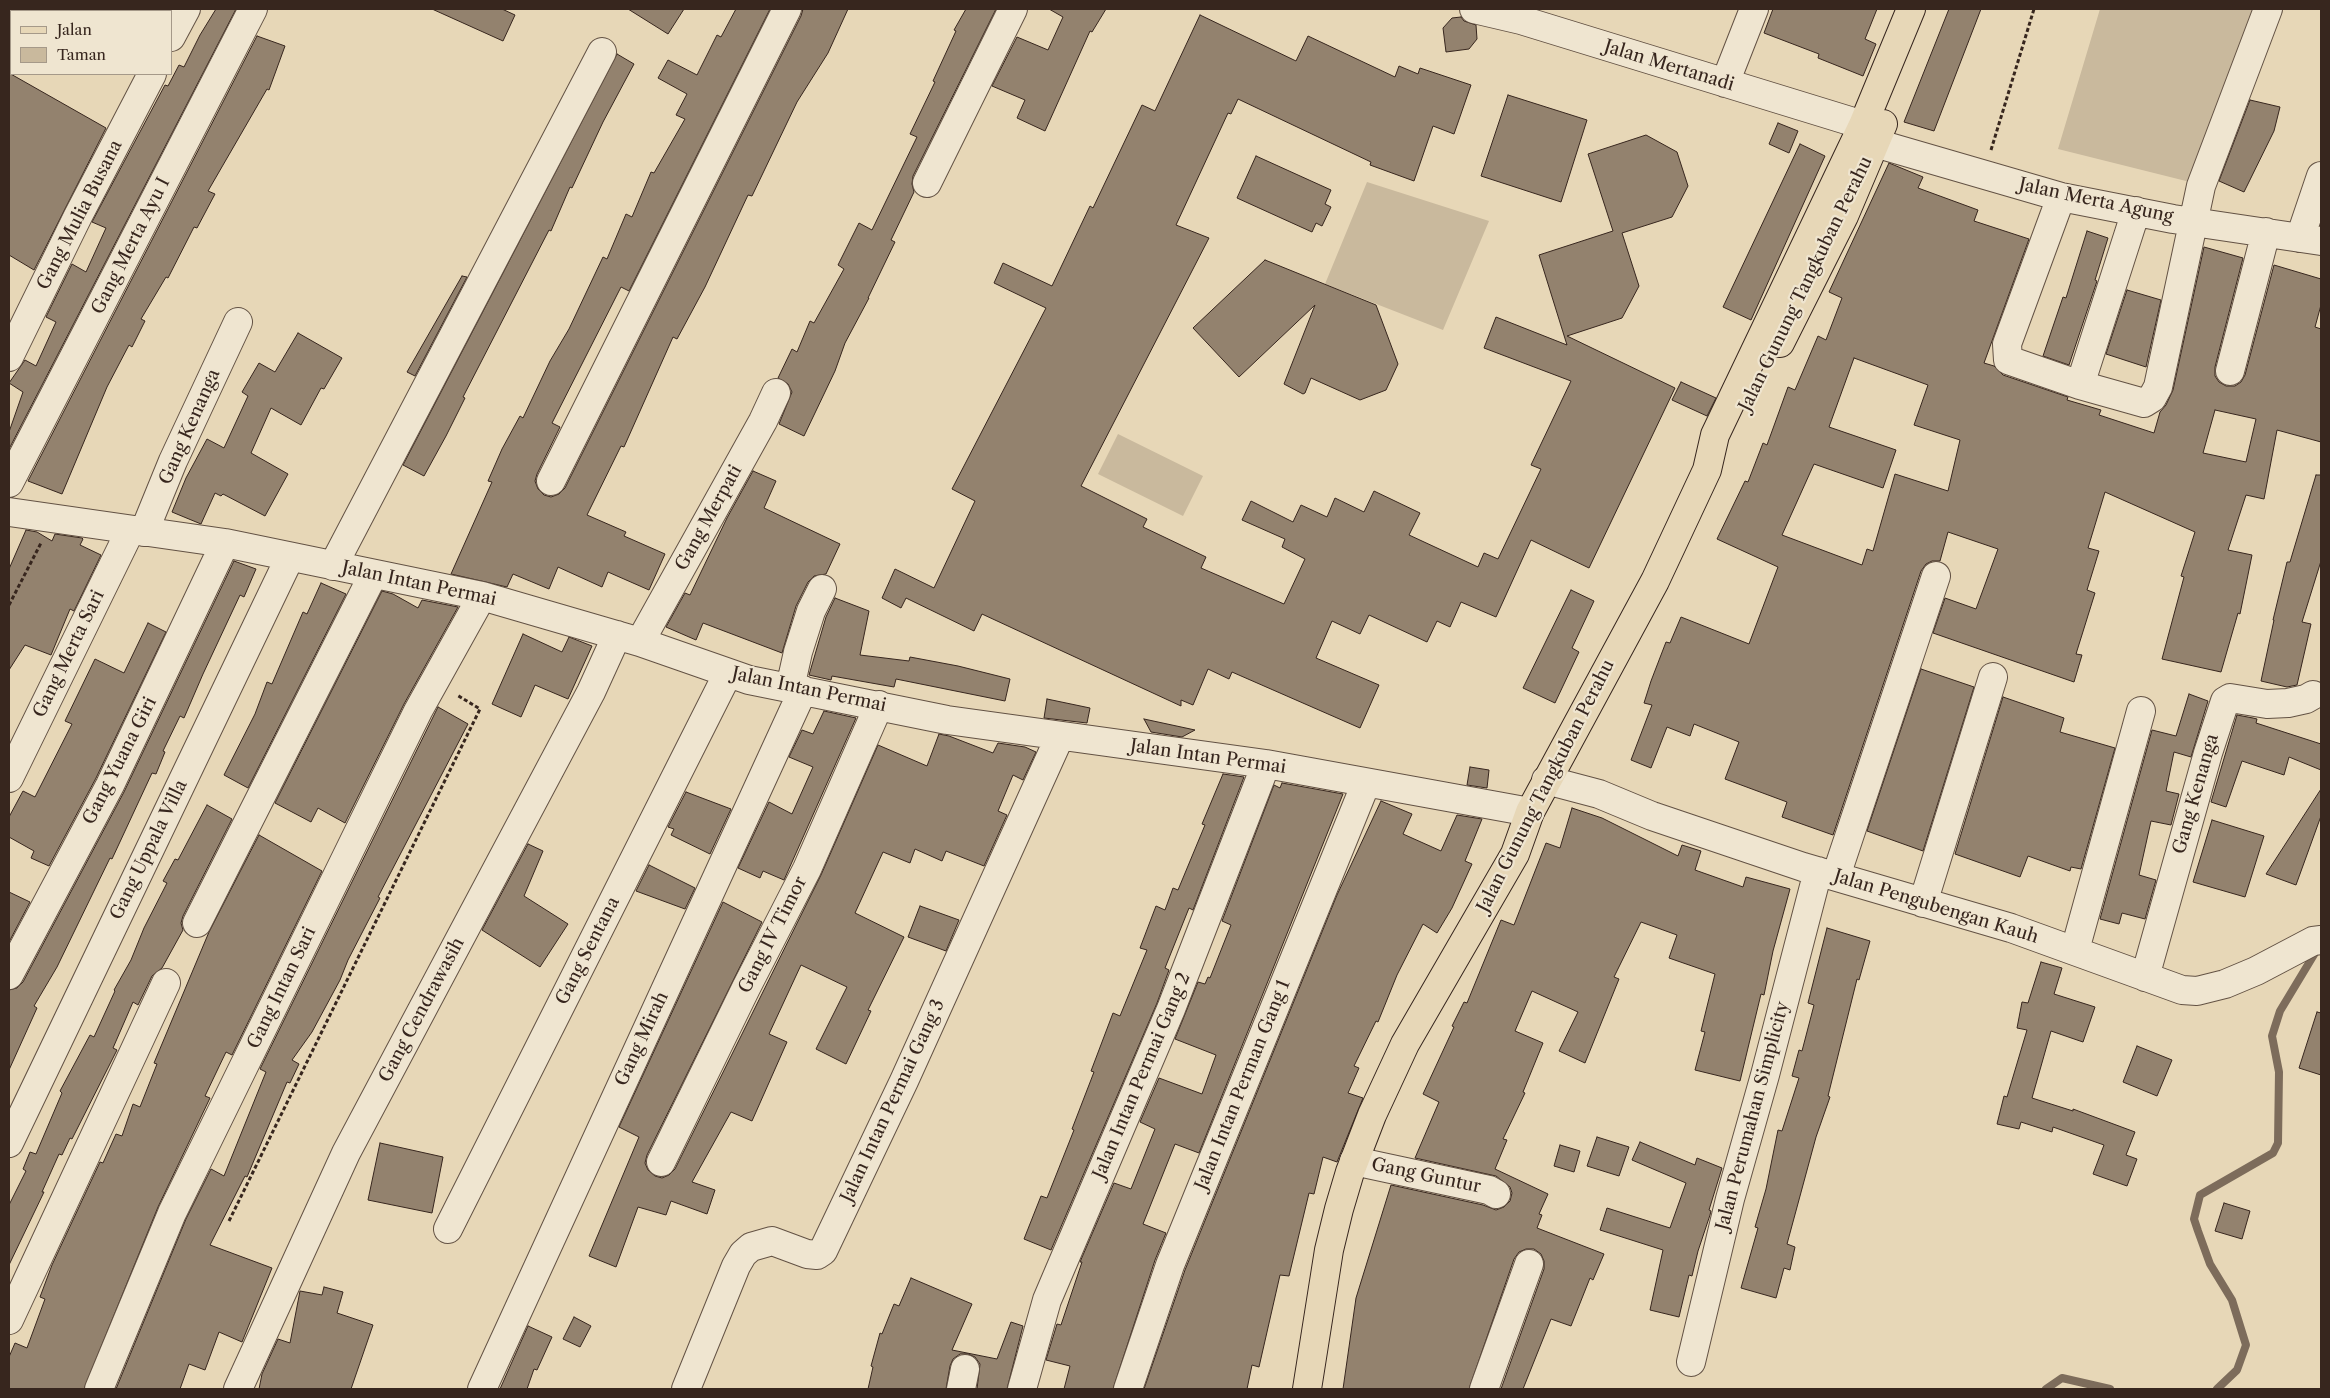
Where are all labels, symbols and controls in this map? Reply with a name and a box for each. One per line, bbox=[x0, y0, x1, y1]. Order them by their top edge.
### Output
legend bbox=[10, 10, 172, 75]
text: Jalan bbox=[57, 20, 92, 39]
street label: Jalan Mertanadi bbox=[1601, 36, 1737, 96]
text: Taman bbox=[57, 45, 106, 64]
street label: Gang Mulia Busana bbox=[33, 136, 127, 294]
street label: Jalan Gunung Tangkuban Perahu bbox=[1735, 153, 1877, 415]
street label: Gang Merta Ayu I bbox=[87, 174, 175, 318]
street label: Jalan Merta Agung bbox=[2017, 174, 2175, 228]
street label: Gang Kenanga bbox=[155, 366, 225, 488]
street label: Gang Merpati bbox=[671, 461, 747, 575]
street label: Jalan Intan Permai bbox=[340, 557, 498, 611]
street label: Gang Merta Sari bbox=[29, 587, 109, 721]
street label: Jalan Gunung Tangkuban Perahu bbox=[1473, 656, 1619, 916]
street label: Jalan Intan Permai bbox=[730, 663, 888, 717]
street label: Gang Yuana Giri bbox=[79, 694, 161, 828]
street label: Gang Kenanga bbox=[2169, 731, 2223, 857]
street label: Jalan Intan Permai bbox=[1129, 735, 1287, 779]
street label: Gang Uppala Villa bbox=[106, 777, 192, 923]
street label: Jalan Pengubengan Kauh bbox=[1831, 866, 2041, 948]
street label: Gang IV Timor bbox=[734, 873, 812, 997]
street label: Gang Sentana bbox=[552, 893, 624, 1009]
street label: Gang Intan Sari bbox=[243, 924, 321, 1052]
street label: Gang Cendrawasih bbox=[375, 934, 469, 1086]
street label: Jalan Intan Permai Gang 2 bbox=[1089, 970, 1195, 1182]
street label: Jalan Intan Perman Gang 1 bbox=[1191, 977, 1295, 1193]
street label: Gang Mirah bbox=[611, 988, 673, 1090]
street label: Jalan Intan Permai Gang 3 bbox=[836, 996, 950, 1206]
street label: Jalan Perumahan Simplicity bbox=[1712, 999, 1794, 1233]
street label: Gang Guntur bbox=[1369, 1154, 1483, 1198]

